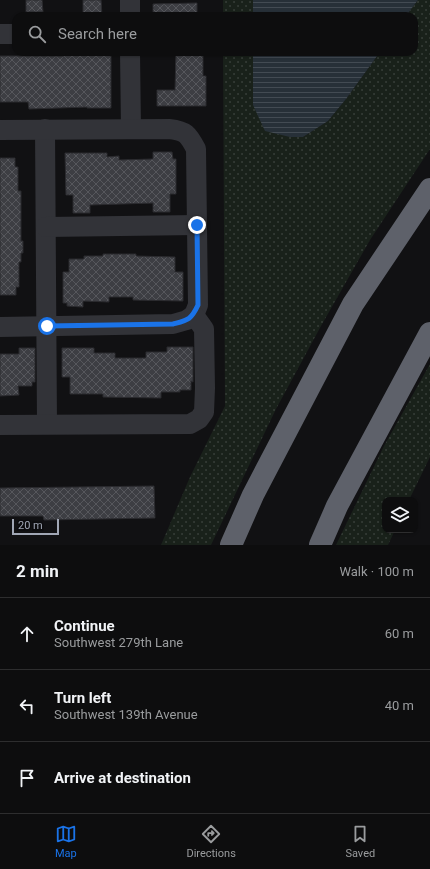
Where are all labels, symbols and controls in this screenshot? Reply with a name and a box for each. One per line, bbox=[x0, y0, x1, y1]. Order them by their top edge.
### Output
search box bbox=[12, 12, 418, 56]
icon: search bbox=[26, 23, 48, 45]
text: Search here bbox=[58, 25, 137, 43]
route end bbox=[188, 216, 206, 234]
route start bbox=[38, 317, 56, 335]
map controls bbox=[382, 497, 418, 533]
button: layers bbox=[382, 497, 418, 533]
scale bar bbox=[12, 517, 59, 536]
text: 20 m bbox=[18, 519, 43, 532]
text: 2 min bbox=[16, 561, 59, 581]
text: Walk · 100 m bbox=[339, 564, 414, 579]
text: Continue bbox=[54, 617, 115, 635]
icon: ahead bbox=[16, 623, 38, 645]
text: 60 m bbox=[385, 626, 414, 641]
text: Southwest 279th Lane bbox=[54, 635, 183, 650]
text: Turn left bbox=[54, 689, 111, 707]
icon: left bbox=[16, 695, 38, 717]
text: 40 m bbox=[385, 698, 414, 713]
text: Southwest 139th Avenue bbox=[54, 707, 198, 722]
icon: arrive bbox=[16, 767, 38, 789]
text: Arrive at destination bbox=[54, 769, 191, 787]
tab: Map bbox=[55, 823, 77, 860]
tab: Directions bbox=[186, 823, 236, 860]
tab: Saved bbox=[345, 823, 375, 860]

